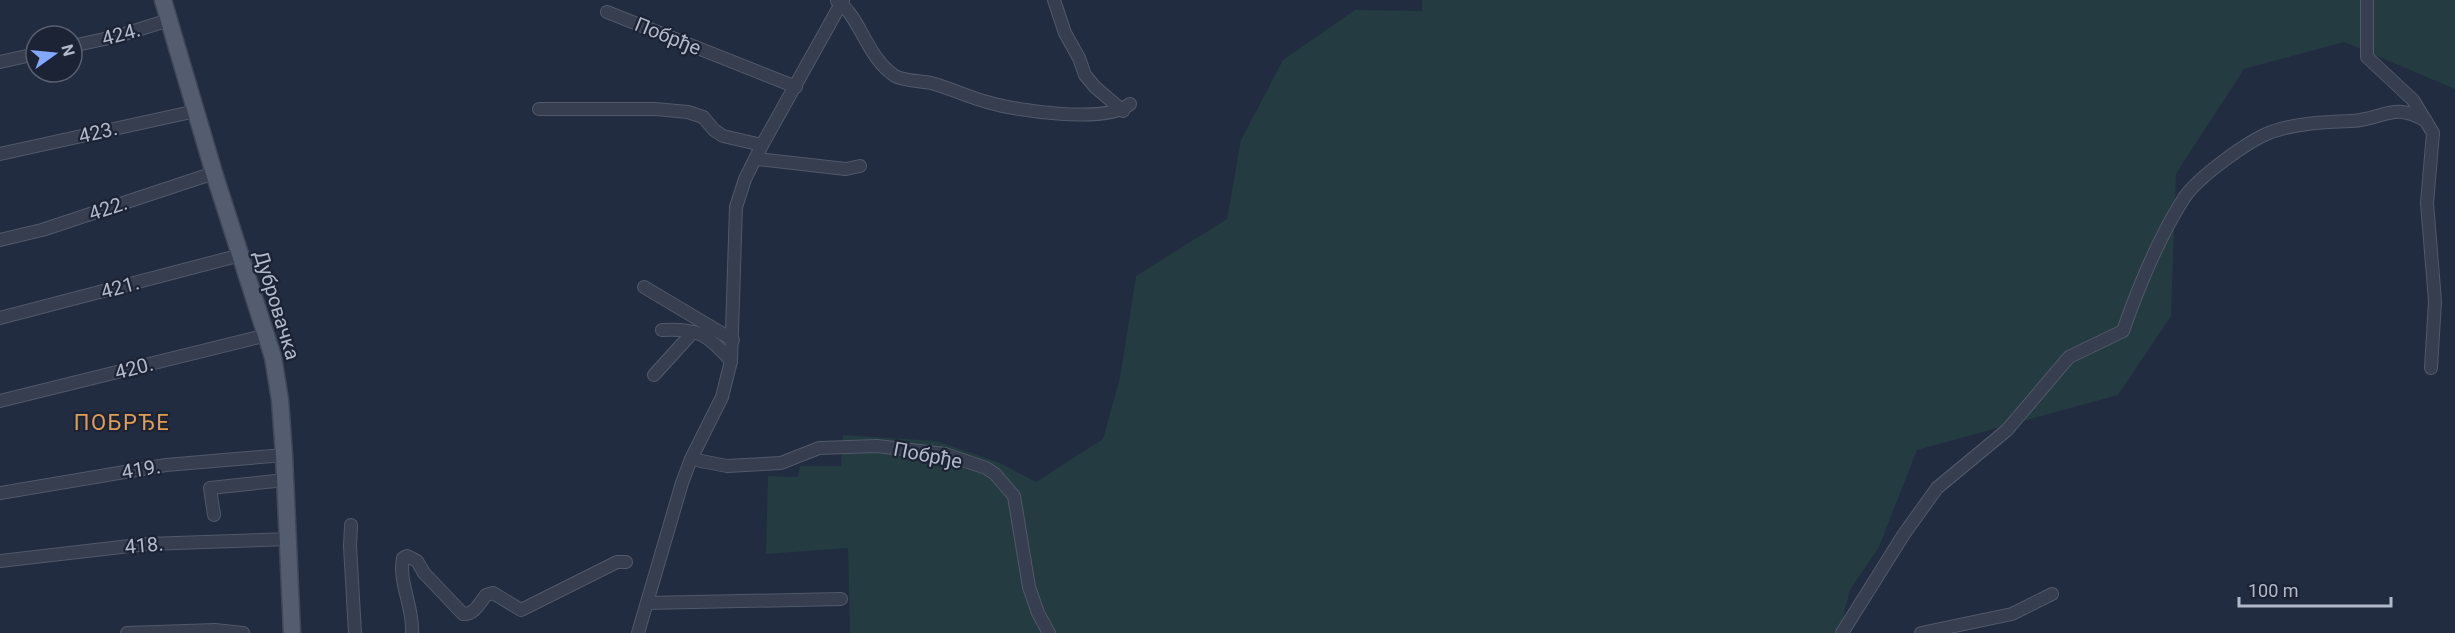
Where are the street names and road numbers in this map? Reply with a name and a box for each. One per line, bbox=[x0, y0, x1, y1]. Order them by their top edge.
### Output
street label: Побрђе bbox=[631, 12, 705, 60]
street label: 424. bbox=[99, 17, 143, 51]
street label: 423. bbox=[76, 116, 120, 148]
street label: 422. bbox=[86, 191, 130, 225]
street label: Дубровачка bbox=[249, 247, 305, 363]
street label: 421. bbox=[98, 270, 142, 304]
street label: 420. bbox=[112, 352, 156, 384]
street label: Побрђе bbox=[892, 437, 964, 473]
street label: 419. bbox=[120, 454, 162, 484]
street label: 418. bbox=[124, 531, 164, 559]

